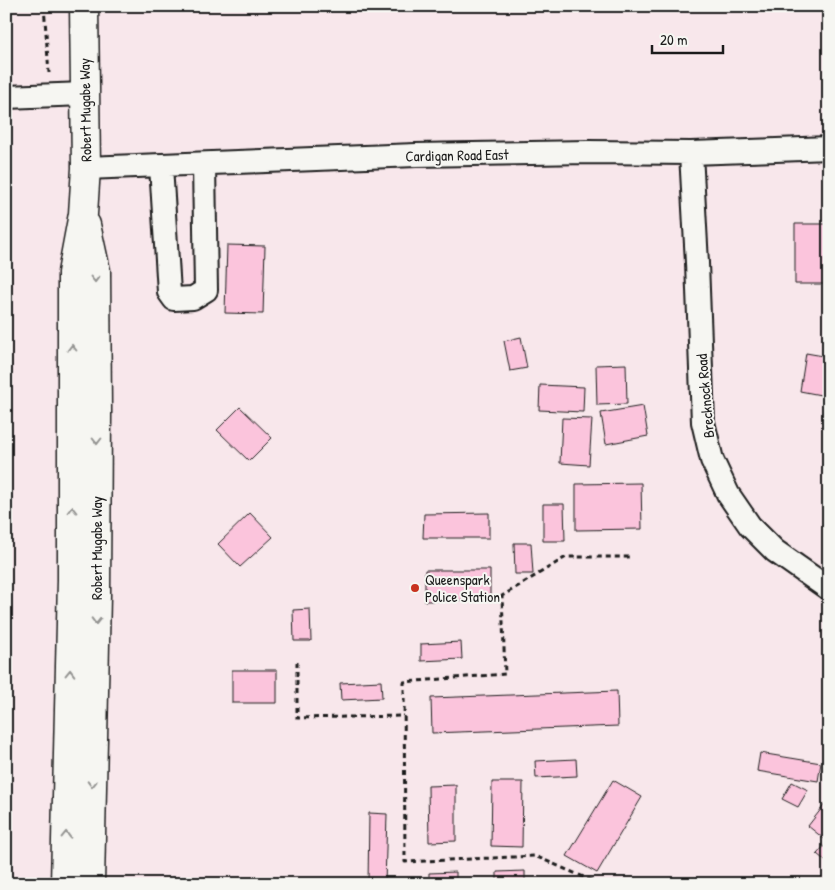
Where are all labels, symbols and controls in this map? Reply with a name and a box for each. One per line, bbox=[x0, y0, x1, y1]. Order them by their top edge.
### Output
scale bar bbox=[652, 22, 724, 54]
text: 20 m bbox=[660, 29, 687, 50]
street label: Robert Mugabe Way bbox=[74, 58, 96, 162]
street label: Cardigan Road East bbox=[405, 144, 510, 166]
one-way arrow bbox=[90, 275, 101, 283]
one-way arrow bbox=[67, 343, 77, 351]
street label: Brecknock Road bbox=[691, 353, 719, 439]
one-way arrow bbox=[92, 438, 102, 446]
street label: Robert Mugabe Way bbox=[86, 496, 107, 600]
one-way arrow bbox=[67, 506, 77, 514]
place label: Queenspark Police Station bbox=[425, 569, 500, 607]
marker: Queenspark Police Station bbox=[409, 582, 421, 594]
one-way arrow bbox=[90, 618, 101, 626]
one-way arrow bbox=[65, 668, 75, 676]
one-way arrow bbox=[87, 780, 98, 788]
one-way arrow bbox=[61, 831, 72, 839]

